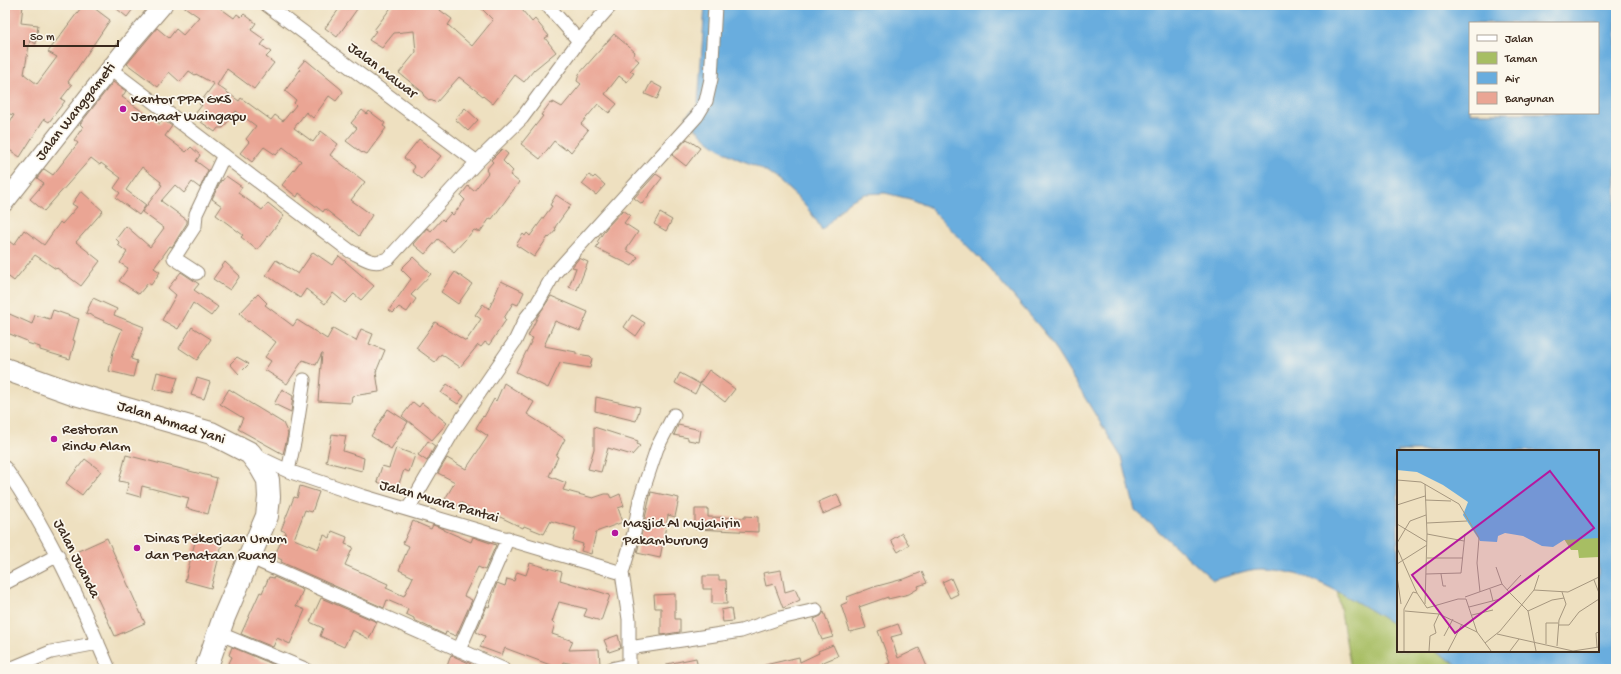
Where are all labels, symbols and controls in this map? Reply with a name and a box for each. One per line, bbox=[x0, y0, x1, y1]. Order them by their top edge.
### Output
scale bar bbox=[24, 22, 118, 48]
legend bbox=[1469, 22, 1599, 114]
text: 50 m bbox=[30, 31, 55, 45]
text: Jalan bbox=[1505, 33, 1533, 47]
street label: Jalan Mawar bbox=[344, 39, 422, 104]
text: Taman bbox=[1504, 53, 1537, 67]
street label: Jalan Wanggameti bbox=[32, 59, 120, 165]
text: Air bbox=[1505, 73, 1521, 87]
place label: Kantor PPA GKS Jemaat Waingapu bbox=[131, 91, 246, 126]
text: Bangunan bbox=[1504, 93, 1554, 107]
marker: Kantor PPA GKS Jemaat Waingapu bbox=[118, 104, 128, 114]
street label: Jalan Ahmad Yani bbox=[115, 397, 227, 449]
place label: Restoran Rindu Alam bbox=[62, 421, 131, 456]
marker: Restoran Rindu Alam bbox=[49, 434, 59, 444]
inset map bbox=[1397, 450, 1599, 652]
street label: Jalan Muara Pantai bbox=[377, 476, 501, 528]
place label: Masjid Al Mujahirin Pakamburung bbox=[622, 515, 740, 550]
street label: Jalan Juanda bbox=[48, 517, 104, 602]
marker: Masjid Al Mujahirin Pakamburung bbox=[610, 528, 620, 538]
place label: Dinas Pekerjaan Umum dan Penataan Ruang bbox=[144, 530, 287, 565]
marker: Dinas Pekerjaan Umum dan Penataan Ruang bbox=[132, 543, 142, 553]

